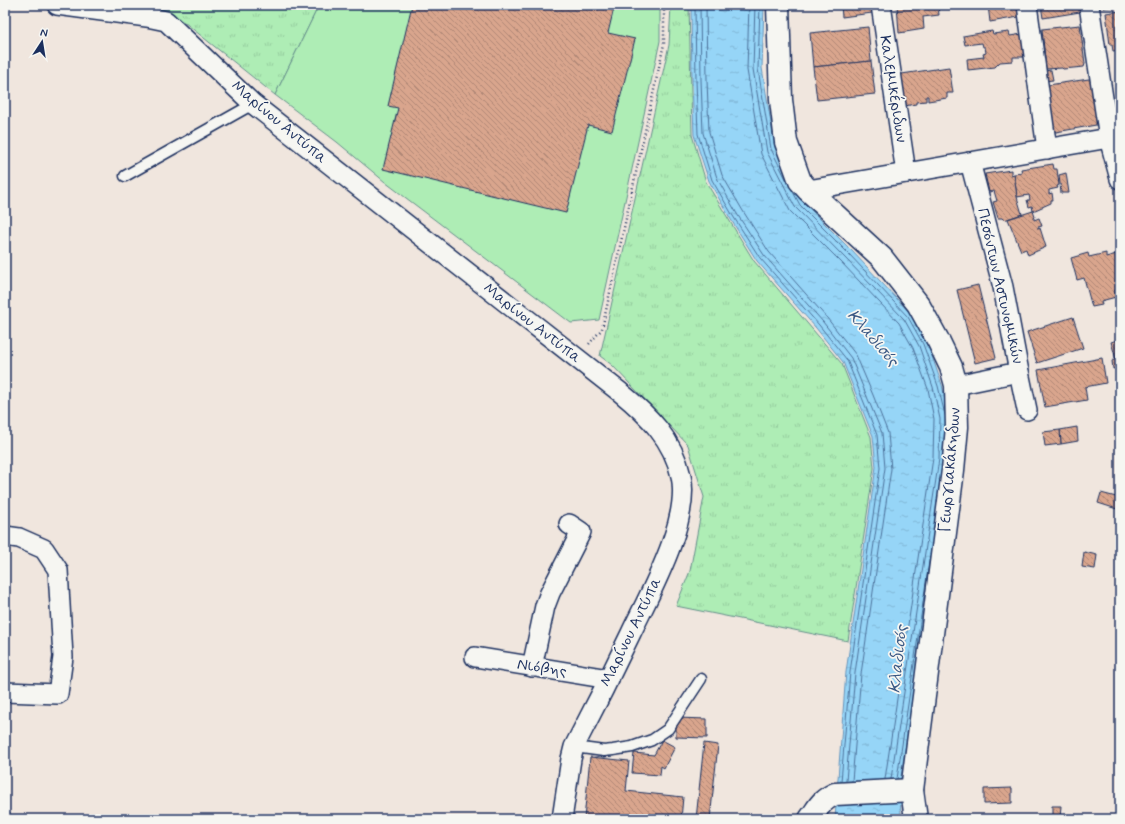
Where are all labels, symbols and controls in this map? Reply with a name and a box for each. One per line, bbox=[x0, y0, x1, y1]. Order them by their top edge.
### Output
north arrow bbox=[22, 22, 62, 62]
text: N bbox=[39, 26, 49, 41]
street label: Καλεμικέριδων bbox=[874, 34, 913, 144]
street label: Μαρίνου Αντύπα bbox=[226, 76, 332, 168]
street label: Πεσόντων Αστυνομικών bbox=[972, 206, 1028, 366]
street label: Μαρίνου Αντύπα bbox=[478, 278, 586, 368]
water label: Κλαδισός bbox=[842, 305, 905, 372]
street label: Γεωργιακάκηδων bbox=[934, 407, 966, 533]
street label: Μαρίνου Αντύπα bbox=[595, 574, 667, 690]
water label: Κλαδισός bbox=[883, 622, 913, 694]
street label: Νιόβης bbox=[516, 654, 568, 682]

